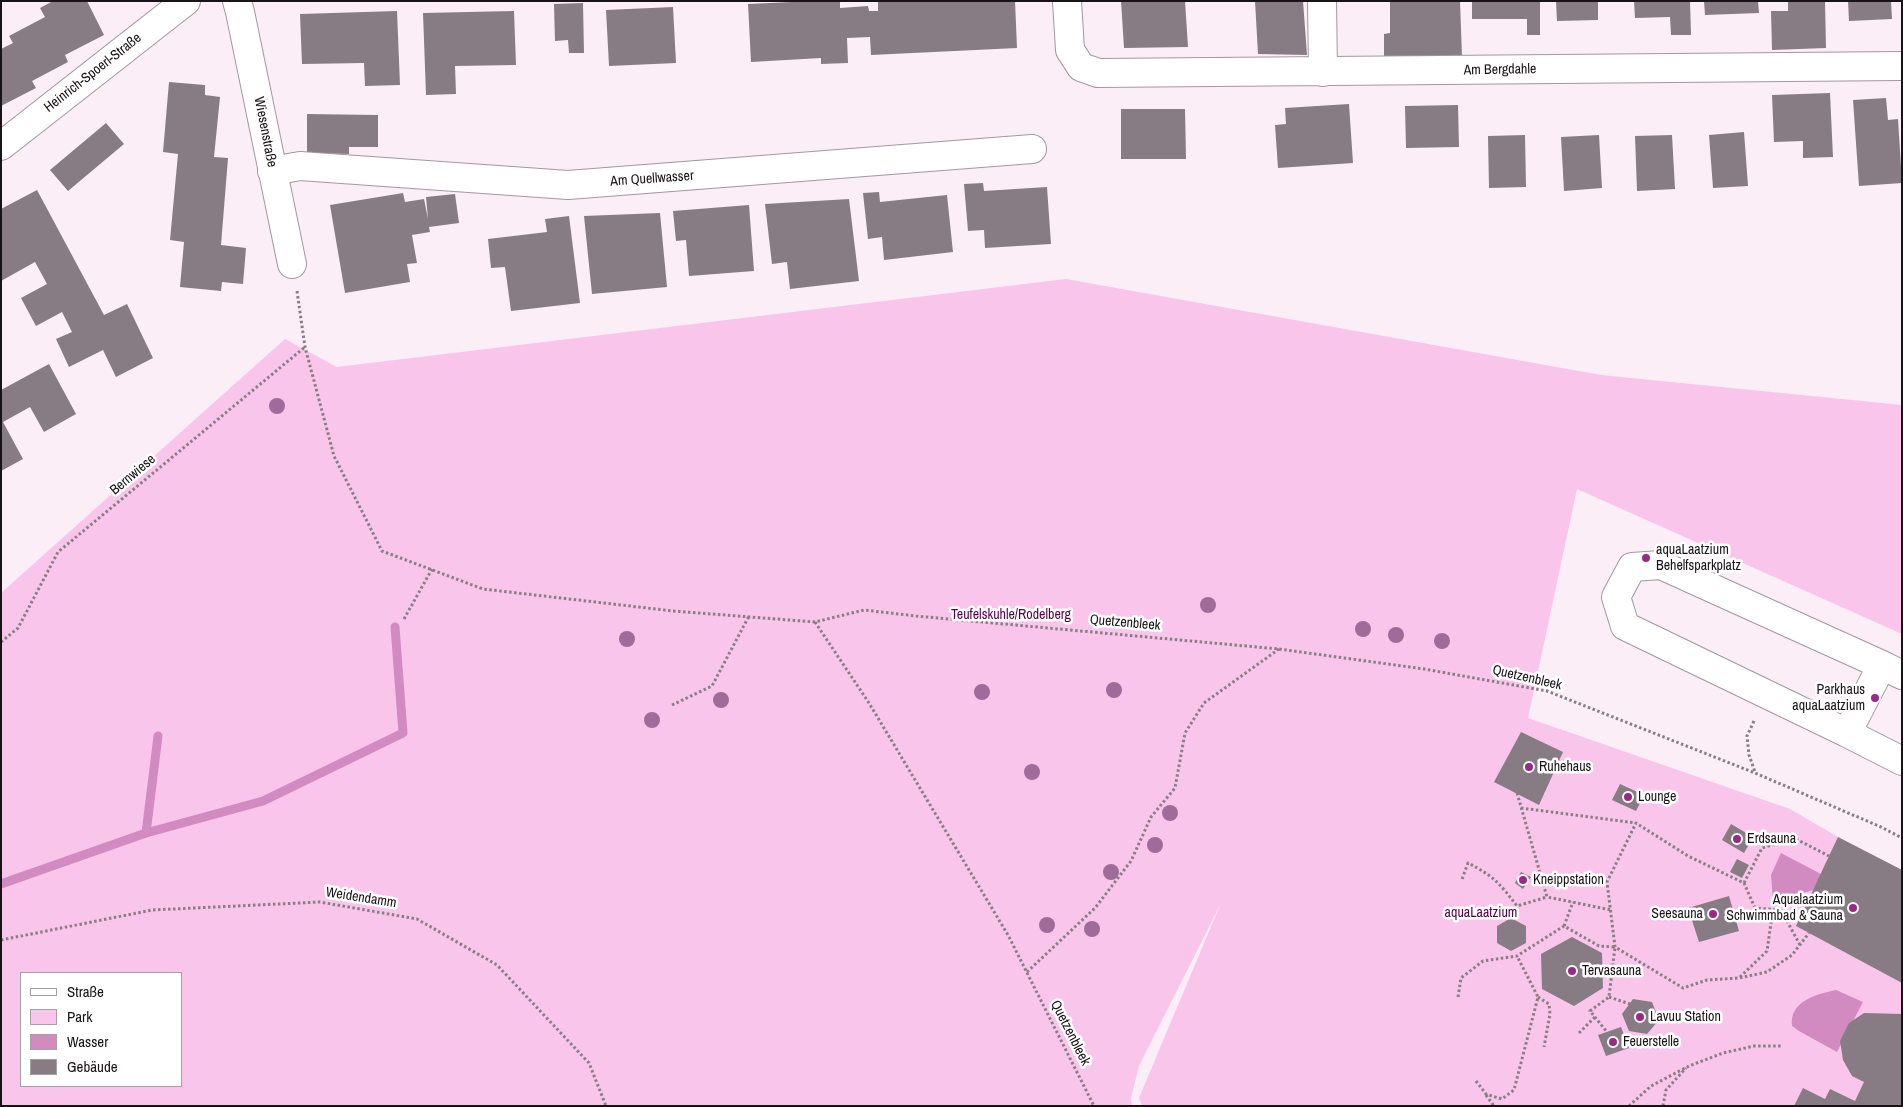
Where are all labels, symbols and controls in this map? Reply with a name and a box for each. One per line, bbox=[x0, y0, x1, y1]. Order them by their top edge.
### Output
street label: Heinrich-Spoerl-Straße bbox=[41, 30, 145, 116]
street label: Am Bergdahle bbox=[1463, 61, 1537, 79]
street label: Wiesenstraße bbox=[250, 95, 280, 169]
street label: Am Quellwasser bbox=[610, 168, 694, 190]
street label: Bernwiese bbox=[107, 451, 159, 499]
place label: aquaLaatzium Behelfsparkplatz bbox=[1656, 542, 1741, 574]
marker: aquaLaatzium Behelfsparkplatz bbox=[1640, 552, 1652, 564]
park label: Teufelskuhle/Rodelberg bbox=[951, 607, 1071, 623]
street label: Quetzenbleek bbox=[1089, 612, 1161, 634]
street label: Quetzenbleek bbox=[1491, 662, 1563, 694]
place label: Parkhaus aquaLaatzium bbox=[1792, 682, 1865, 714]
marker: Parkhaus aquaLaatzium bbox=[1869, 692, 1881, 704]
place label: Ruhehaus bbox=[1539, 759, 1591, 775]
marker: Ruhehaus bbox=[1523, 761, 1535, 773]
place label: Lounge bbox=[1638, 789, 1676, 805]
marker: Lounge bbox=[1622, 791, 1634, 803]
place label: Erdsauna bbox=[1747, 831, 1796, 847]
marker: Erdsauna bbox=[1731, 833, 1743, 845]
place label: Kneippstation bbox=[1533, 872, 1604, 888]
marker: Kneippstation bbox=[1517, 874, 1529, 886]
street label: Weidendamm bbox=[324, 884, 398, 912]
place label: Aqualaatzium Schwimmbad & Sauna bbox=[1726, 892, 1843, 924]
marker: Aqualaatzium Schwimmbad & Sauna bbox=[1847, 902, 1859, 914]
park label: aquaLaatzium bbox=[1445, 905, 1517, 921]
place label: Seesauna bbox=[1651, 906, 1703, 922]
marker: Seesauna bbox=[1707, 908, 1719, 920]
place label: Tervasauna bbox=[1582, 963, 1641, 979]
marker: Tervasauna bbox=[1566, 965, 1578, 977]
legend bbox=[20, 972, 182, 1087]
text: Straße bbox=[67, 981, 104, 1002]
street label: Quetzenbleek bbox=[1046, 998, 1094, 1068]
text: Park bbox=[67, 1006, 92, 1027]
place label: Lavuu Station bbox=[1650, 1009, 1721, 1025]
marker: Lavuu Station bbox=[1634, 1011, 1646, 1023]
text: Wasser bbox=[67, 1031, 108, 1052]
place label: Feuerstelle bbox=[1623, 1034, 1679, 1050]
marker: Feuerstelle bbox=[1607, 1036, 1619, 1048]
text: Gebäude bbox=[67, 1056, 118, 1077]

